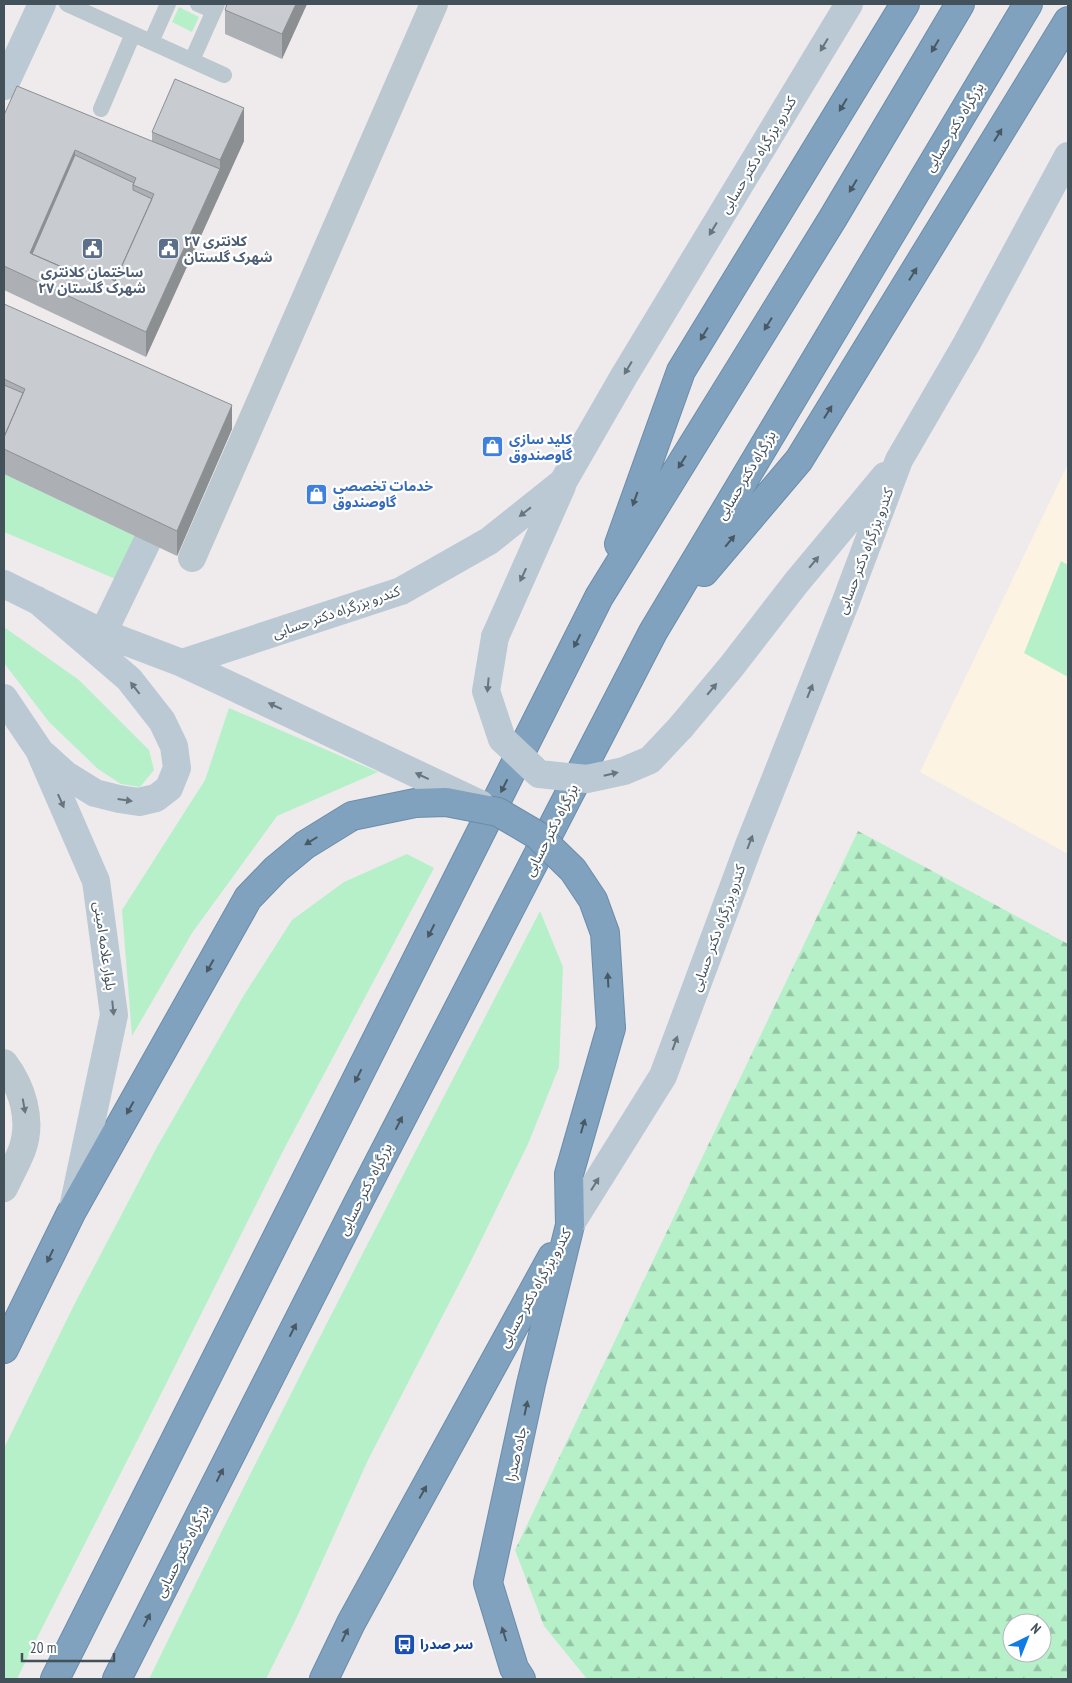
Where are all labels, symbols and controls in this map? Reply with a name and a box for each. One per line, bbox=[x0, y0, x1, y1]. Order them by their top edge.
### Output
one-way arrow bbox=[819, 39, 828, 52]
one-way arrow bbox=[931, 39, 940, 52]
street label: بزرگراه دکتر حسابی bbox=[920, 79, 988, 175]
street label: کندرو بزرگراه دکتر حسابی bbox=[716, 93, 800, 217]
one-way arrow bbox=[839, 99, 848, 112]
one-way arrow bbox=[993, 129, 1003, 142]
one-way arrow bbox=[848, 179, 857, 192]
one-way arrow bbox=[708, 223, 717, 236]
place label: کلانتری ۲۷ شهرک گلستان bbox=[184, 232, 273, 266]
public building icon: ساختمان کلانتری ۲۷ شهرک گلستان bbox=[80, 237, 104, 261]
public building icon: کلانتری ۲۷ شهرک گلستان bbox=[156, 237, 180, 261]
place label: ساختمان کلانتری ۲۷ شهرک گلستان bbox=[38, 263, 146, 297]
one-way arrow bbox=[908, 267, 917, 280]
one-way arrow bbox=[763, 318, 772, 331]
one-way arrow bbox=[700, 327, 709, 340]
one-way arrow bbox=[624, 362, 633, 375]
one-way arrow bbox=[823, 406, 832, 419]
street label: بزرگراه دکتر حسابی bbox=[712, 427, 780, 523]
place label: کلید سازی گاوصندوق bbox=[509, 430, 573, 464]
shop icon: کلید سازی گاوصندوق bbox=[481, 435, 505, 459]
one-way arrow bbox=[678, 456, 687, 469]
place label: خدمات تخصصی گاوصندوق bbox=[333, 477, 433, 511]
shop icon: خدمات تخصصی گاوصندوق bbox=[305, 482, 329, 506]
street label: کندرو بزرگراه دکتر حسابی bbox=[833, 485, 897, 617]
one-way arrow bbox=[631, 492, 639, 507]
one-way arrow bbox=[519, 507, 532, 518]
one-way arrow bbox=[724, 535, 735, 548]
one-way arrow bbox=[808, 556, 819, 569]
one-way arrow bbox=[519, 568, 527, 582]
street label: کندرو بزرگراه دکتر حسابی bbox=[270, 582, 402, 642]
one-way arrow bbox=[573, 634, 581, 648]
one-way arrow bbox=[484, 677, 492, 693]
one-way arrow bbox=[130, 681, 141, 694]
one-way arrow bbox=[707, 683, 718, 696]
one-way arrow bbox=[807, 684, 815, 698]
one-way arrow bbox=[268, 702, 282, 710]
one-way arrow bbox=[603, 770, 618, 778]
one-way arrow bbox=[415, 772, 429, 780]
one-way arrow bbox=[500, 779, 508, 793]
street label: بزرگراه دکتر حسابی bbox=[520, 781, 582, 879]
one-way arrow bbox=[58, 794, 66, 808]
one-way arrow bbox=[117, 796, 133, 804]
one-way arrow bbox=[747, 834, 754, 849]
one-way arrow bbox=[304, 837, 317, 846]
street label: کندرو بزرگراه دکتر حسابی bbox=[687, 862, 749, 994]
street label: بلوار علامه امینی bbox=[90, 900, 120, 992]
one-way arrow bbox=[427, 924, 435, 938]
one-way arrow bbox=[206, 958, 214, 973]
one-way arrow bbox=[604, 972, 612, 988]
one-way arrow bbox=[109, 1000, 117, 1016]
one-way arrow bbox=[671, 1035, 679, 1050]
one-way arrow bbox=[354, 1069, 362, 1083]
one-way arrow bbox=[20, 1099, 28, 1115]
one-way arrow bbox=[126, 1101, 135, 1114]
one-way arrow bbox=[395, 1116, 403, 1130]
one-way arrow bbox=[579, 1118, 587, 1133]
street label: بزرگراه دکتر حسابی bbox=[334, 1140, 396, 1238]
one-way arrow bbox=[591, 1177, 600, 1191]
street label: کندرو بزرگراه دکتر حسابی bbox=[495, 1225, 575, 1351]
one-way arrow bbox=[46, 1249, 54, 1264]
one-way arrow bbox=[289, 1323, 297, 1337]
one-way arrow bbox=[522, 1400, 530, 1415]
street label: جاده صدرا bbox=[501, 1425, 531, 1483]
one-way arrow bbox=[216, 1468, 224, 1482]
one-way arrow bbox=[418, 1486, 427, 1499]
street label: بزرگراه دکتر حسابی bbox=[151, 1502, 213, 1600]
one-way arrow bbox=[143, 1613, 151, 1627]
north arrow bbox=[1002, 1613, 1052, 1663]
text: N bbox=[1027, 1619, 1045, 1638]
one-way arrow bbox=[499, 1626, 507, 1641]
one-way arrow bbox=[341, 1628, 349, 1642]
scale bar bbox=[22, 1630, 115, 1662]
bus stop icon: سر صدرا bbox=[392, 1632, 416, 1656]
place label: سر صدرا bbox=[420, 1635, 473, 1653]
text: 20 m bbox=[30, 1638, 56, 1657]

